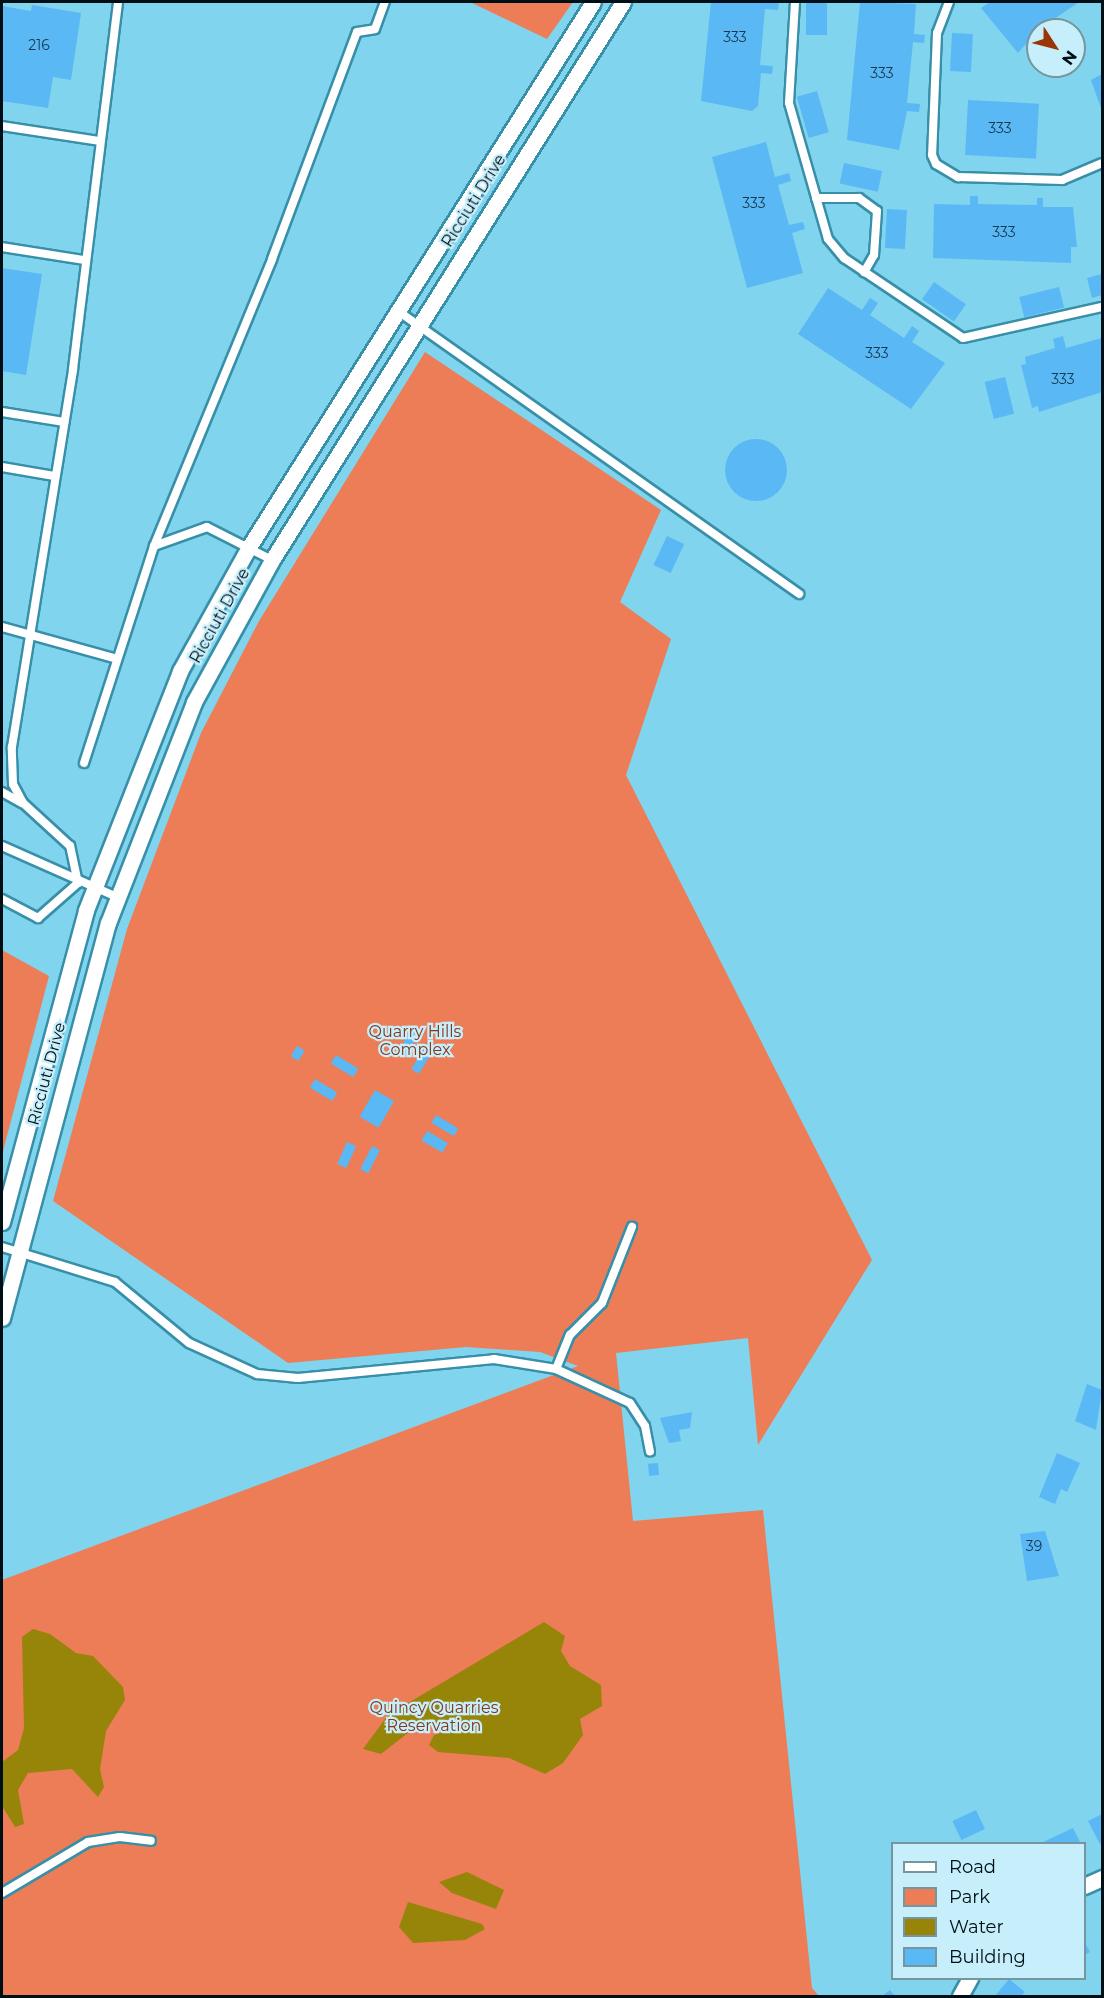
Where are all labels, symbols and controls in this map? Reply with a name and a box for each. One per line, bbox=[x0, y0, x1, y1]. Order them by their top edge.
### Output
north arrow bbox=[1026, 18, 1086, 78]
house number: 333 bbox=[723, 29, 747, 45]
house number: 216 bbox=[28, 37, 50, 53]
text: N bbox=[1058, 47, 1081, 69]
house number: 333 bbox=[870, 65, 894, 81]
house number: 333 bbox=[988, 120, 1012, 136]
street label: Ricciuti Drive bbox=[438, 151, 510, 251]
house number: 333 bbox=[742, 195, 766, 211]
house number: 333 bbox=[992, 224, 1016, 240]
house number: 333 bbox=[865, 345, 889, 361]
house number: 333 bbox=[1051, 371, 1075, 387]
street label: Ricciuti Drive bbox=[186, 565, 254, 667]
street label: Ricciuti Drive bbox=[24, 1021, 70, 1127]
park label: Quarry Hills Complex bbox=[369, 1022, 461, 1060]
house number: 39 bbox=[1026, 1538, 1042, 1554]
park label: Quincy Quarries Reservation bbox=[369, 1698, 499, 1736]
legend bbox=[891, 1842, 1086, 1980]
text: Road bbox=[949, 1856, 996, 1878]
text: Park bbox=[949, 1886, 990, 1908]
text: Water bbox=[949, 1916, 1004, 1938]
text: Building bbox=[949, 1946, 1026, 1968]

